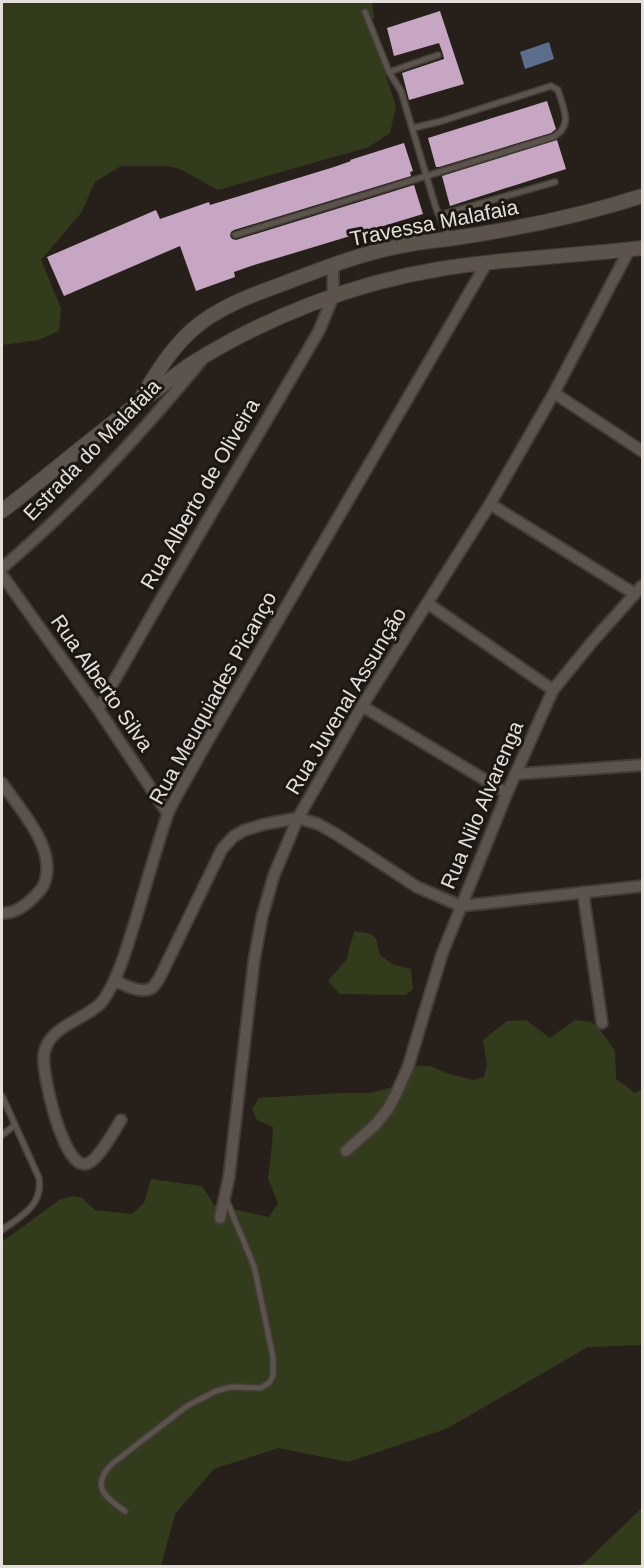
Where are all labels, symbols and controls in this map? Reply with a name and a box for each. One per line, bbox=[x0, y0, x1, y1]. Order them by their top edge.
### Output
street label: Travessa Malafaia bbox=[348, 195, 520, 250]
street label: Estrada do Malafaia bbox=[18, 374, 165, 525]
street label: Rua Alberto de Oliveira bbox=[136, 394, 264, 593]
street label: Rua Meuquiades Picanço bbox=[144, 588, 281, 808]
street label: Rua Juvenal Assunção bbox=[281, 603, 410, 798]
street label: Rua Alberto Silva bbox=[47, 610, 158, 756]
street label: Rua Nilo Alvarenga bbox=[436, 717, 527, 892]

